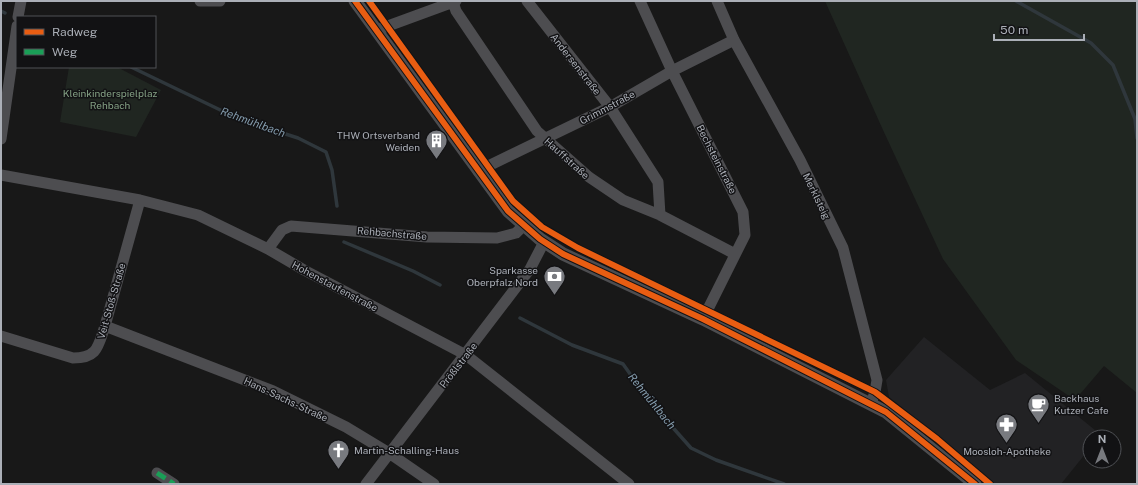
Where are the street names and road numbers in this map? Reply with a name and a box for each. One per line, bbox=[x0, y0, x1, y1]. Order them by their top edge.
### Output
street label: Andersenstraße bbox=[548, 31, 604, 97]
street label: Grimmstraße bbox=[577, 87, 637, 127]
street label: Bechsteinstraße bbox=[694, 123, 740, 196]
street label: Hauffstraße bbox=[542, 135, 592, 181]
street label: Merklsteig bbox=[801, 171, 833, 221]
street label: Rehbachstraße bbox=[357, 224, 428, 242]
street label: Hohenstaufenstraße bbox=[290, 258, 380, 314]
street label: Veit-Stoß-Straße bbox=[94, 261, 128, 340]
street label: Prößlstraße bbox=[437, 340, 480, 390]
street label: Hans-Sachs-Straße bbox=[242, 374, 330, 424]

